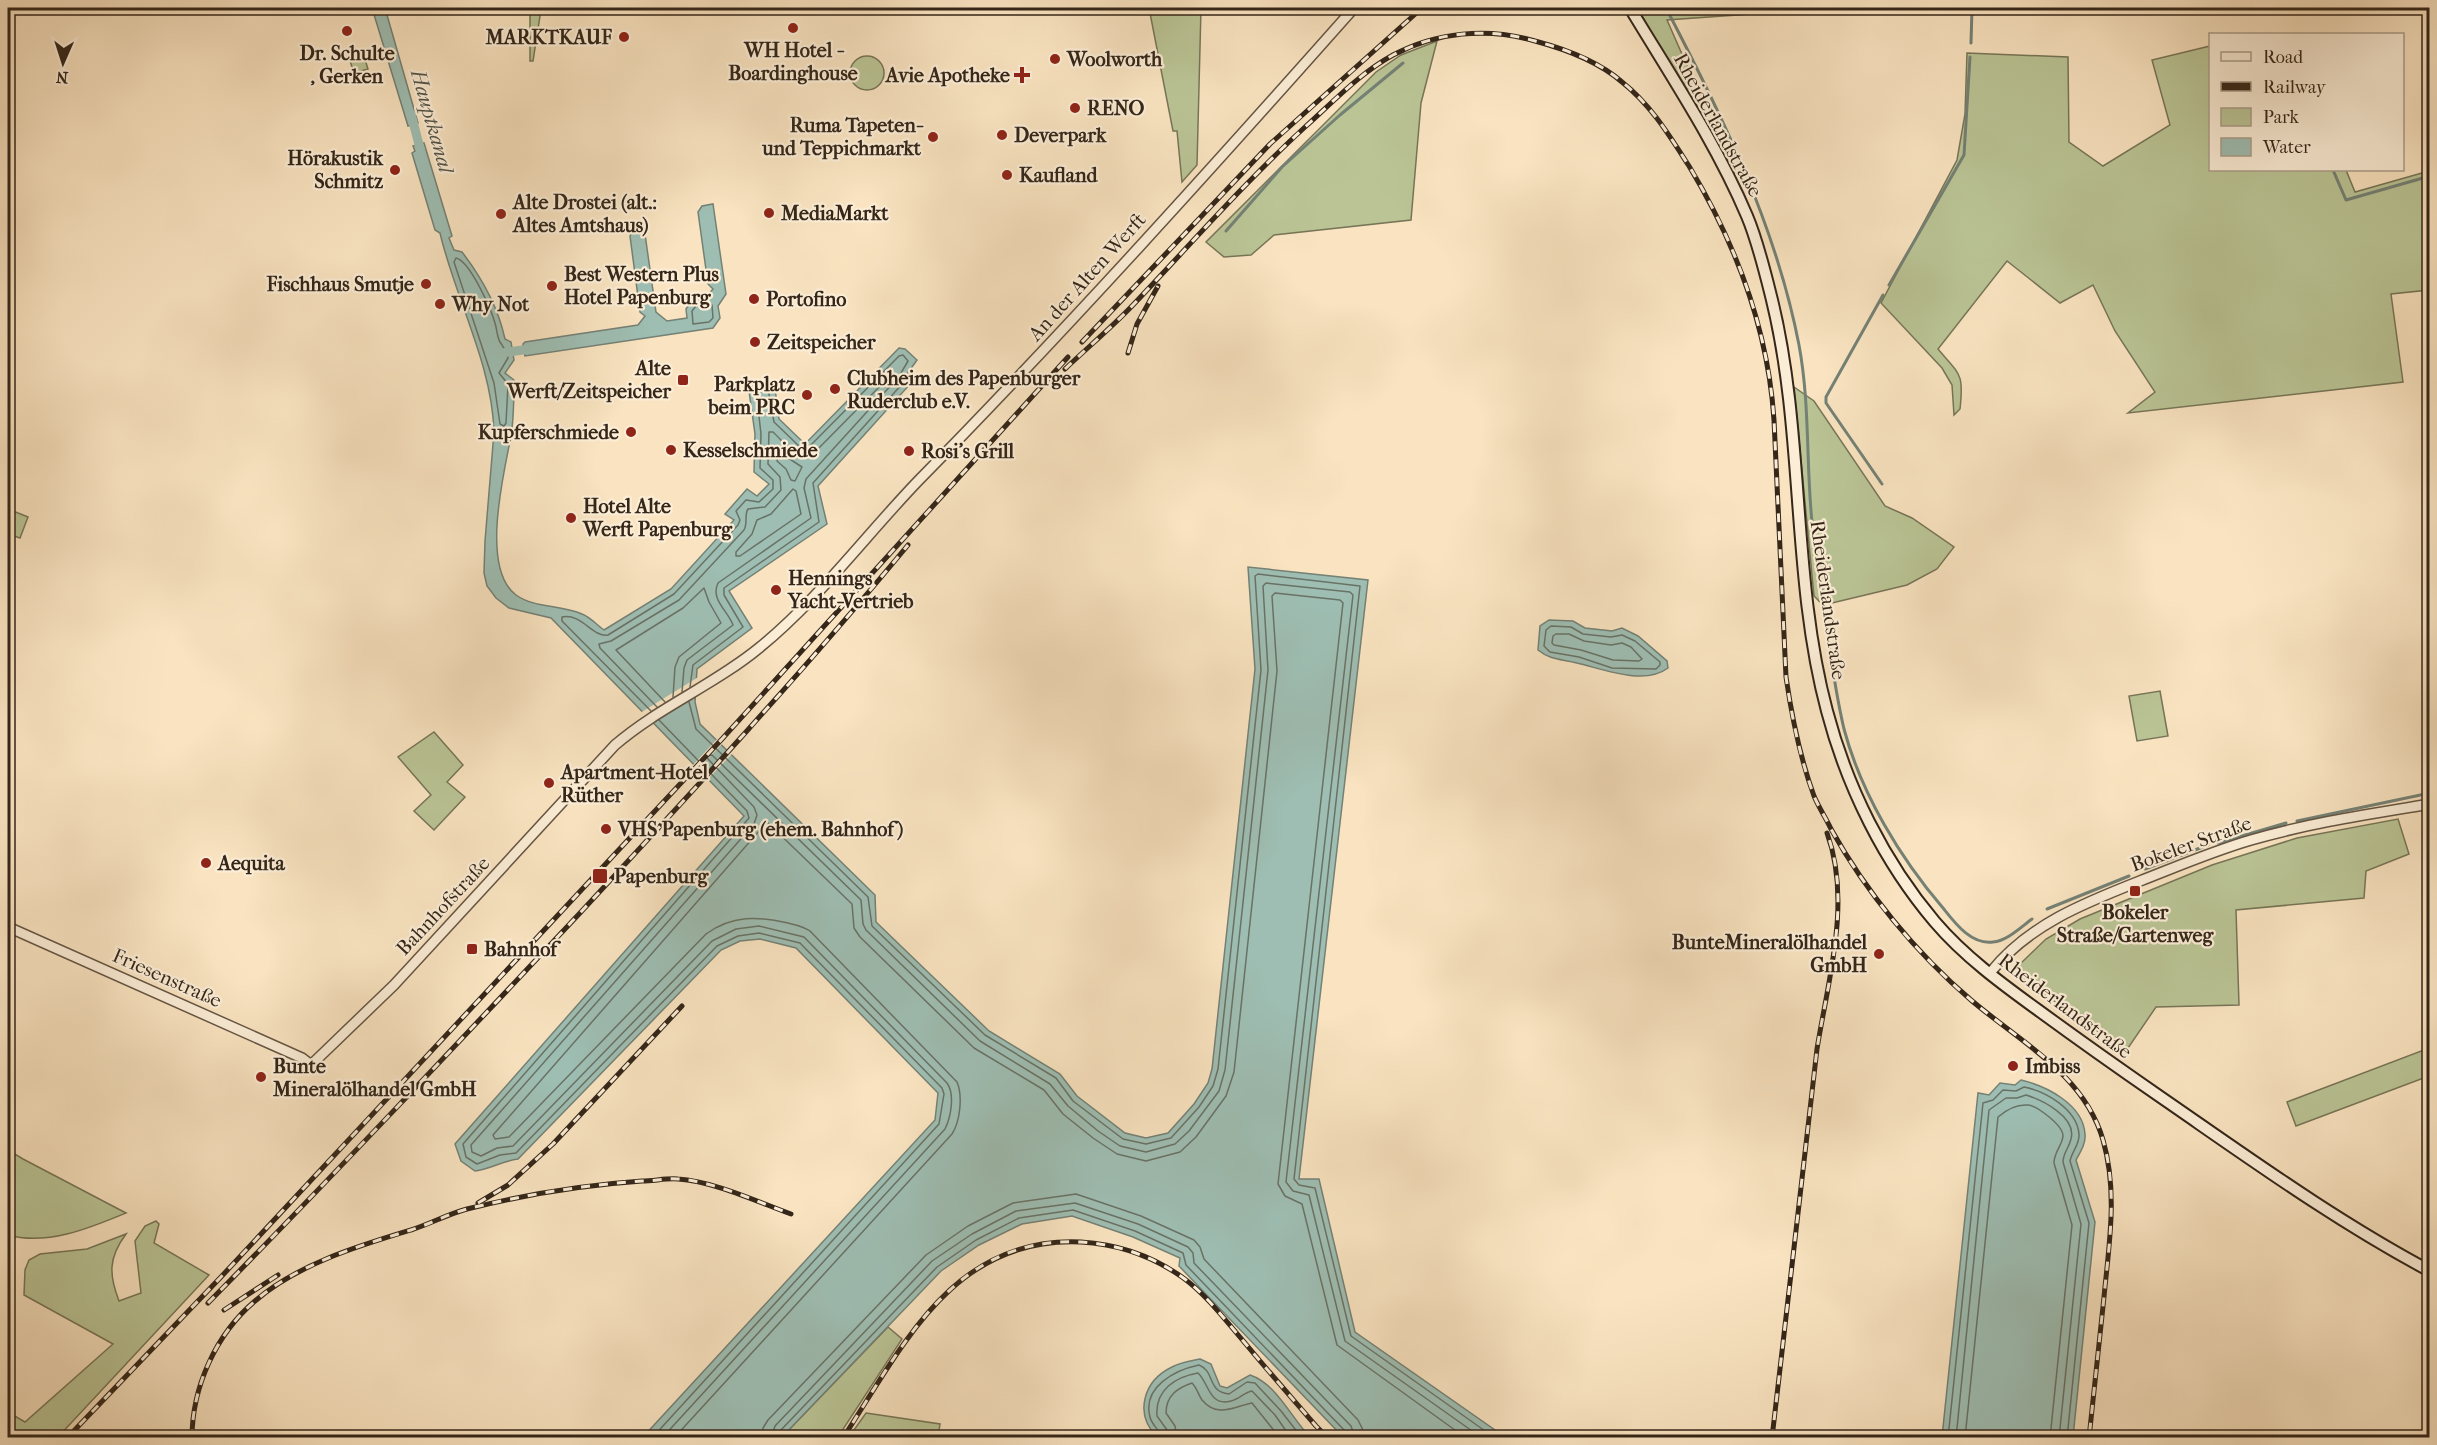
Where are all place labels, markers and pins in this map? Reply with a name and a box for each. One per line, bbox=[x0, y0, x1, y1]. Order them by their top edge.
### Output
marker: WH Hotel - Boardinghouse bbox=[786, 21, 800, 35]
marker: Dr. Schulte , Gerken bbox=[340, 24, 354, 38]
place label: MARKTKAUF bbox=[484, 26, 612, 49]
marker: MARKTKAUF bbox=[617, 30, 631, 44]
place label: WH Hotel - Boardinghouse bbox=[728, 39, 858, 85]
place label: Dr. Schulte , Gerken bbox=[299, 42, 395, 88]
place label: Woolworth bbox=[1066, 48, 1163, 71]
marker: Woolworth bbox=[1048, 52, 1062, 66]
place label: Avie Apotheke bbox=[884, 64, 1010, 87]
marker: Avie Apotheke bbox=[1015, 68, 1029, 82]
place label: RENO bbox=[1087, 97, 1145, 120]
marker: RENO bbox=[1068, 101, 1082, 115]
place label: Ruma Tapeten- und Teppichmarkt bbox=[761, 114, 924, 160]
place label: Deverpark bbox=[1014, 124, 1107, 147]
marker: Deverpark bbox=[995, 128, 1009, 142]
marker: Ruma Tapeten- und Teppichmarkt bbox=[926, 130, 940, 144]
place label: Hörakustik Schmitz bbox=[287, 147, 384, 193]
marker: Hörakustik Schmitz bbox=[388, 163, 402, 177]
place label: Kaufland bbox=[1019, 164, 1098, 187]
marker: Kaufland bbox=[1000, 168, 1014, 182]
place label: Alte Drostei (alt.: Altes Amtshaus) bbox=[511, 191, 657, 237]
place label: MediaMarkt bbox=[780, 202, 889, 225]
marker: MediaMarkt bbox=[762, 206, 776, 220]
marker: Alte Drostei (alt.: Altes Amtshaus) bbox=[494, 207, 508, 221]
place label: Best Western Plus Hotel Papenburg bbox=[564, 263, 720, 309]
place label: Fischhaus Smutje bbox=[266, 273, 414, 296]
marker: Fischhaus Smutje bbox=[419, 277, 433, 291]
marker: Best Western Plus Hotel Papenburg bbox=[545, 279, 559, 293]
place label: Portofino bbox=[766, 288, 846, 311]
marker: Portofino bbox=[747, 292, 761, 306]
place label: Why Not bbox=[451, 293, 530, 316]
marker: Why Not bbox=[433, 297, 447, 311]
place label: Zeitspeicher bbox=[767, 331, 876, 354]
marker: Zeitspeicher bbox=[748, 335, 762, 349]
place label: Alte Werft/Zeitspeicher bbox=[506, 357, 671, 403]
place label: Clubheim des Papenburger Ruderclub e.V. bbox=[847, 367, 1081, 413]
marker: Alte Werft/Zeitspeicher bbox=[676, 373, 690, 387]
place label: Parkplatz beim PRC bbox=[707, 373, 795, 419]
marker: Clubheim des Papenburger Ruderclub e.V. bbox=[828, 382, 842, 396]
marker: Parkplatz beim PRC bbox=[800, 388, 814, 402]
place label: Kupferschmiede bbox=[478, 421, 619, 444]
marker: Kupferschmiede bbox=[624, 425, 638, 439]
place label: Kesselschmiede bbox=[683, 439, 818, 462]
place label: Rosi's Grill bbox=[921, 440, 1015, 463]
marker: Kesselschmiede bbox=[664, 443, 678, 457]
marker: Rosi's Grill bbox=[902, 444, 916, 458]
place label: Hotel Alte Werft Papenburg bbox=[582, 495, 733, 541]
marker: Hotel Alte Werft Papenburg bbox=[564, 511, 578, 525]
place label: Hennings Yacht-Vertrieb bbox=[787, 567, 914, 613]
marker: Hennings Yacht-Vertrieb bbox=[769, 583, 783, 597]
place label: Apartment-Hotel Rüther bbox=[559, 761, 709, 807]
marker: Apartment-Hotel Rüther bbox=[542, 776, 556, 790]
place label: VHS Papenburg (ehem. Bahnhof) bbox=[617, 818, 903, 841]
marker: VHS Papenburg (ehem. Bahnhof) bbox=[599, 822, 613, 836]
place label: Aequita bbox=[216, 852, 285, 875]
marker: Aequita bbox=[199, 856, 213, 870]
place label: Papenburg bbox=[614, 865, 709, 888]
marker: Papenburg bbox=[591, 867, 609, 885]
marker: Bokeler Straße/Gartenweg bbox=[2128, 884, 2142, 898]
place label: Bokeler Straße/Gartenweg bbox=[2057, 901, 2214, 947]
place label: BunteMineralölhandel GmbH bbox=[1672, 931, 1867, 977]
place label: Bahnhof bbox=[484, 938, 561, 961]
marker: Bahnhof bbox=[465, 942, 479, 956]
marker: BunteMineralölhandel GmbH bbox=[1872, 947, 1886, 961]
place label: Bunte Mineralölhandel GmbH bbox=[272, 1055, 477, 1101]
place label: Imbiss bbox=[2025, 1055, 2081, 1078]
marker: Imbiss bbox=[2006, 1059, 2020, 1073]
marker: Bunte Mineralölhandel GmbH bbox=[254, 1070, 268, 1084]

